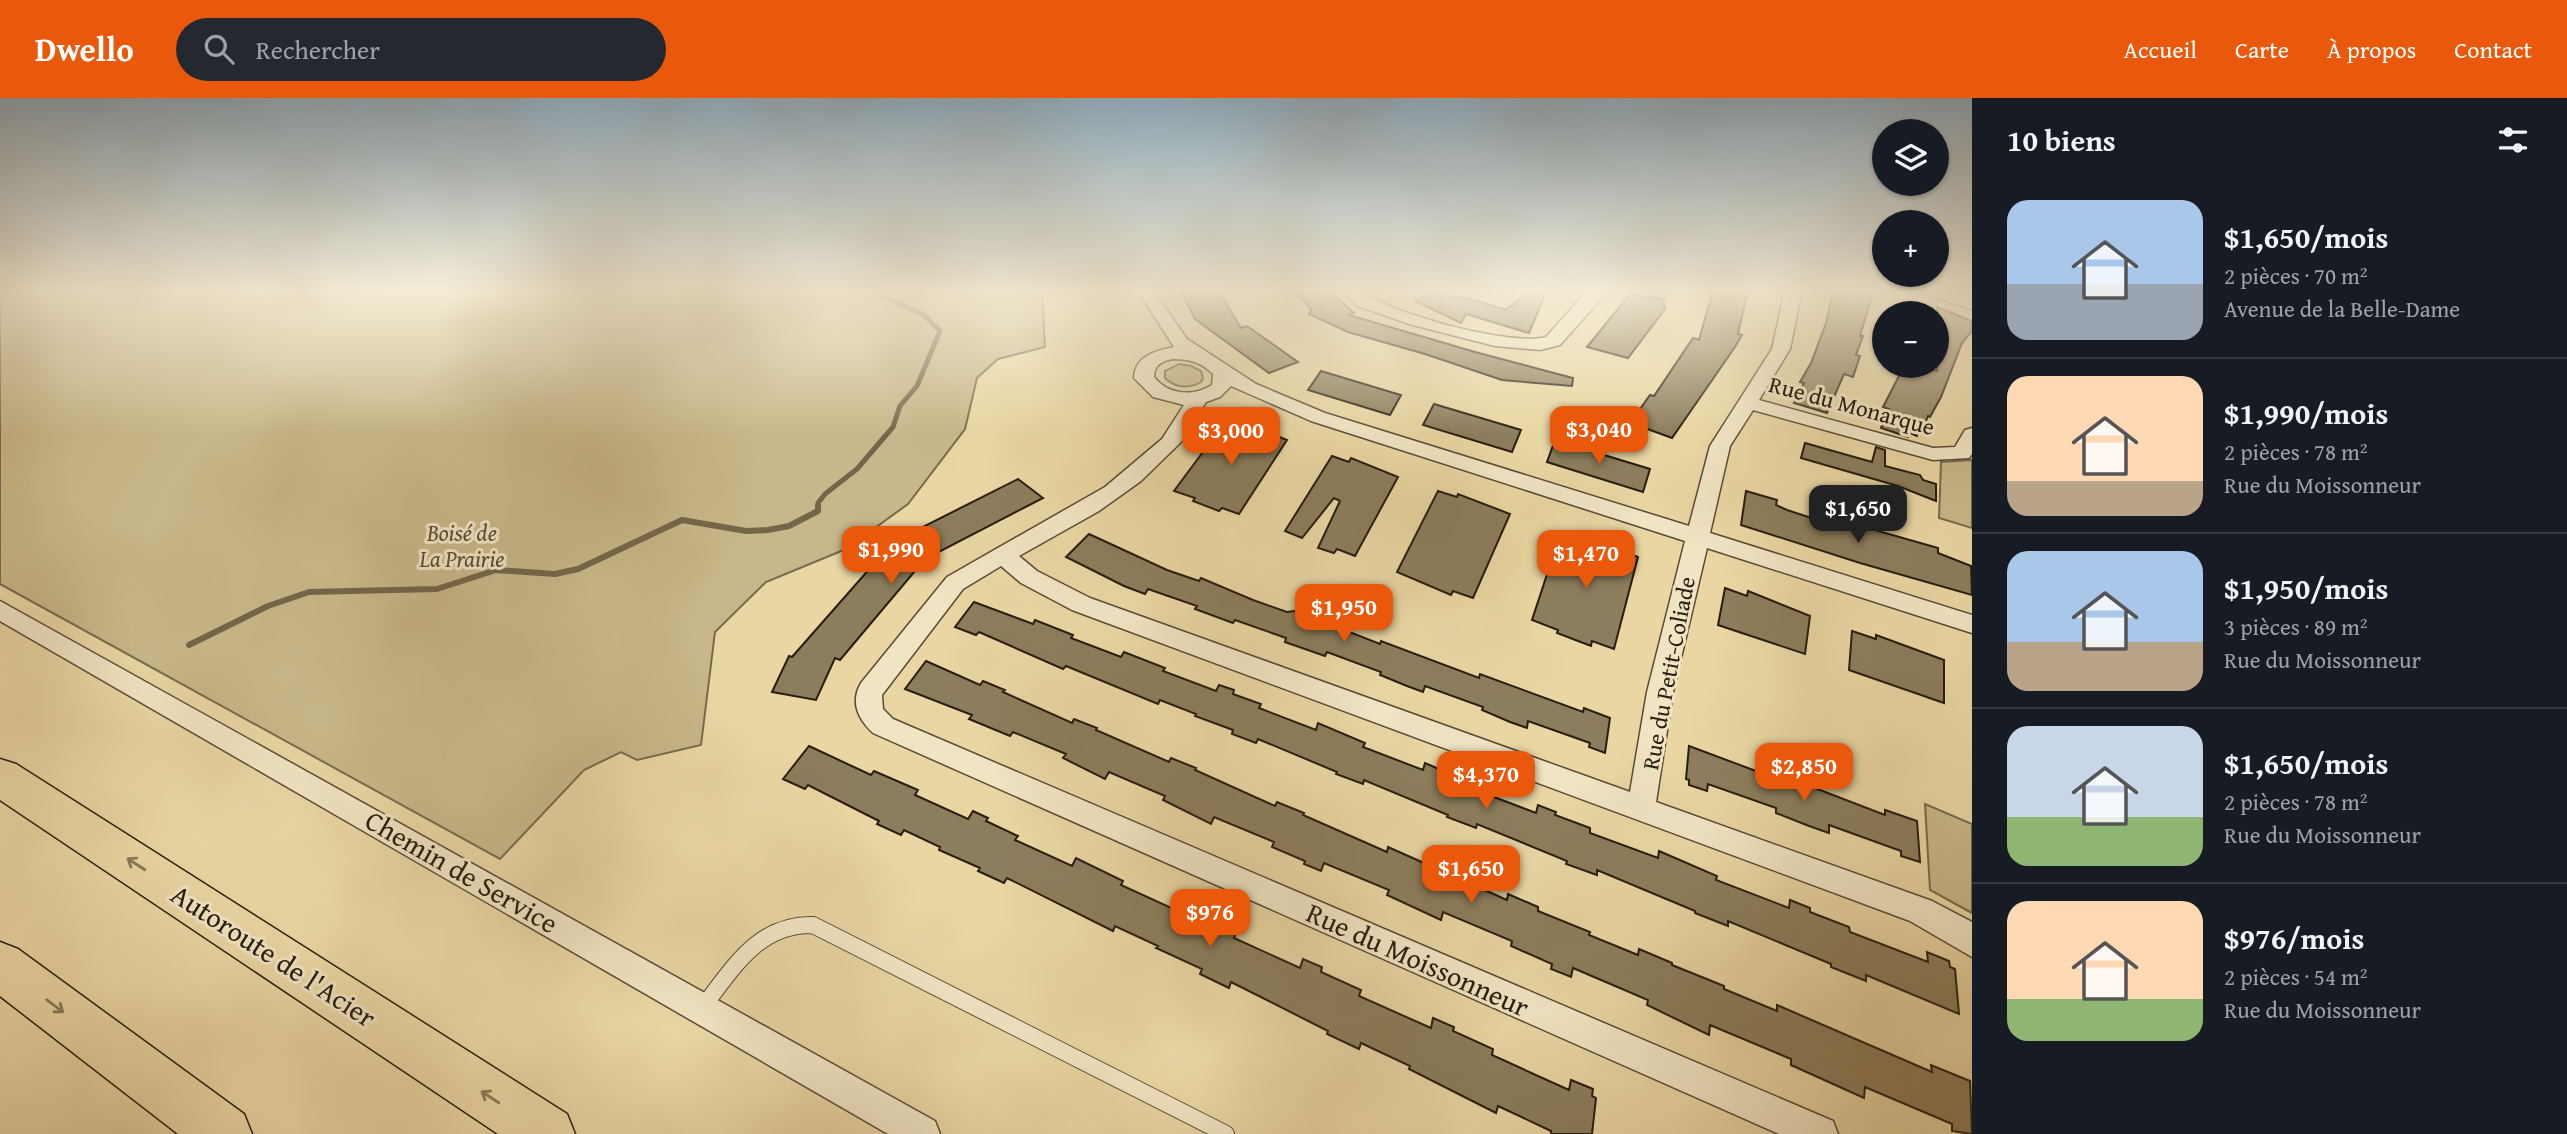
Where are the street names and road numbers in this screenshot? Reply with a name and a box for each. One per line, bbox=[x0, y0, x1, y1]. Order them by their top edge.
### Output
street label: Rue du Monarque bbox=[1766, 367, 1938, 443]
street label: Rue du Petit-Coliade bbox=[1633, 574, 1703, 772]
street label: Chemin de Service bbox=[358, 799, 566, 943]
street label: Autoroute de l'Acier bbox=[163, 873, 385, 1037]
street label: Rue du Moissonneur bbox=[1300, 892, 1536, 1027]

